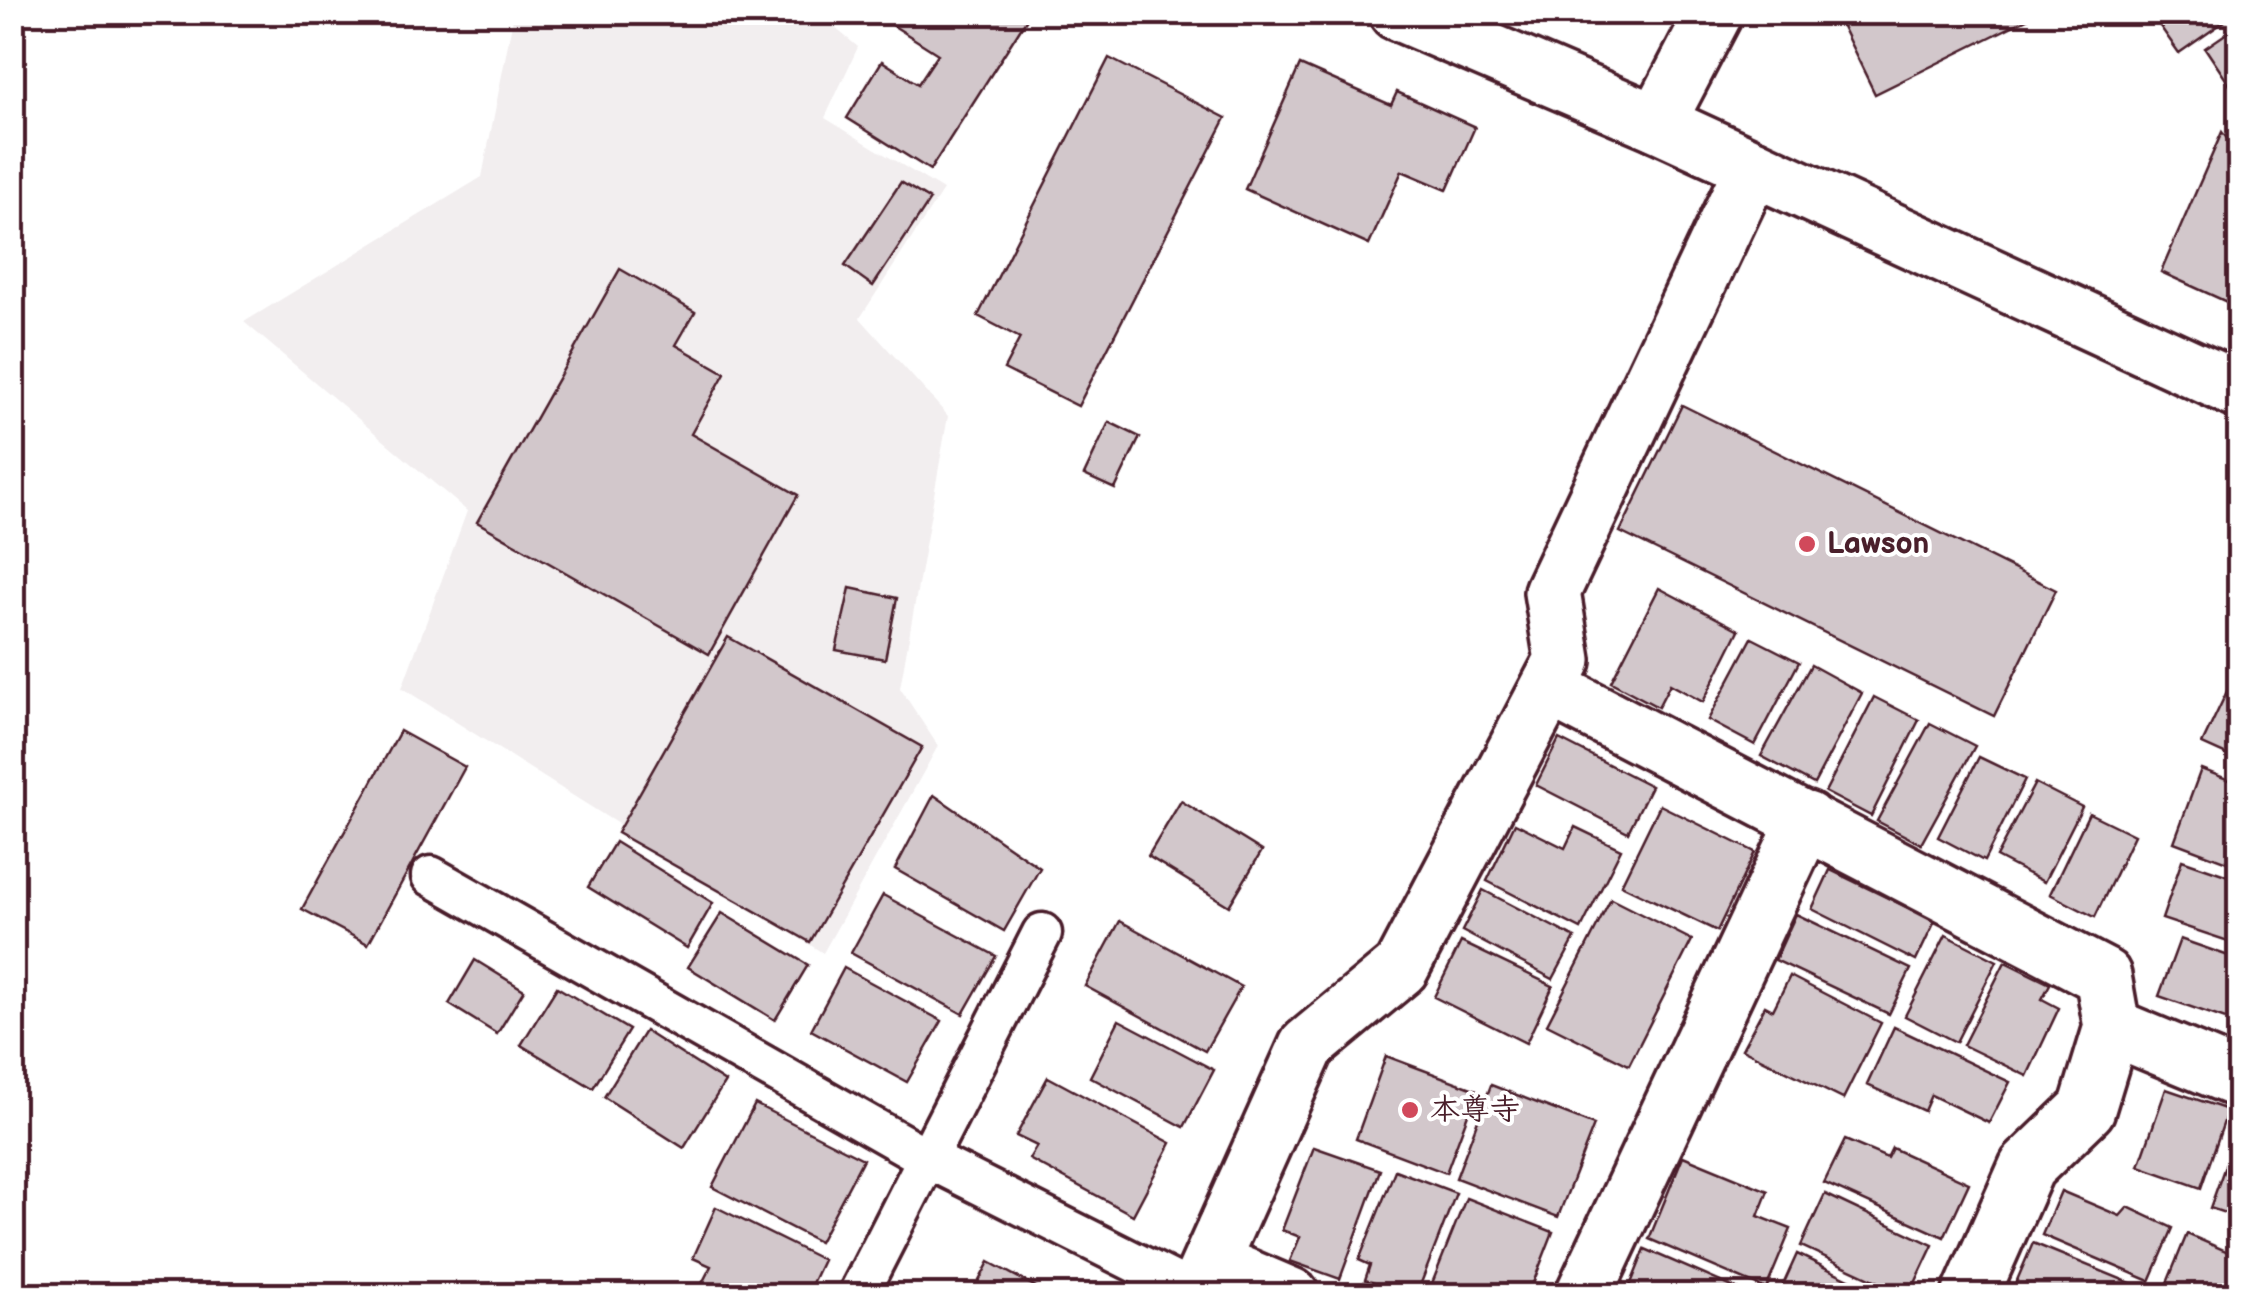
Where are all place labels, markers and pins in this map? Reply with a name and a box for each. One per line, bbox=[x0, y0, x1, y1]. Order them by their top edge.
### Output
place label: Lawson bbox=[1827, 526, 1929, 562]
marker: Lawson bbox=[1796, 533, 1818, 555]
place label: 本尊寺 bbox=[1430, 1092, 1520, 1128]
marker: 本尊寺 bbox=[1399, 1099, 1421, 1121]

